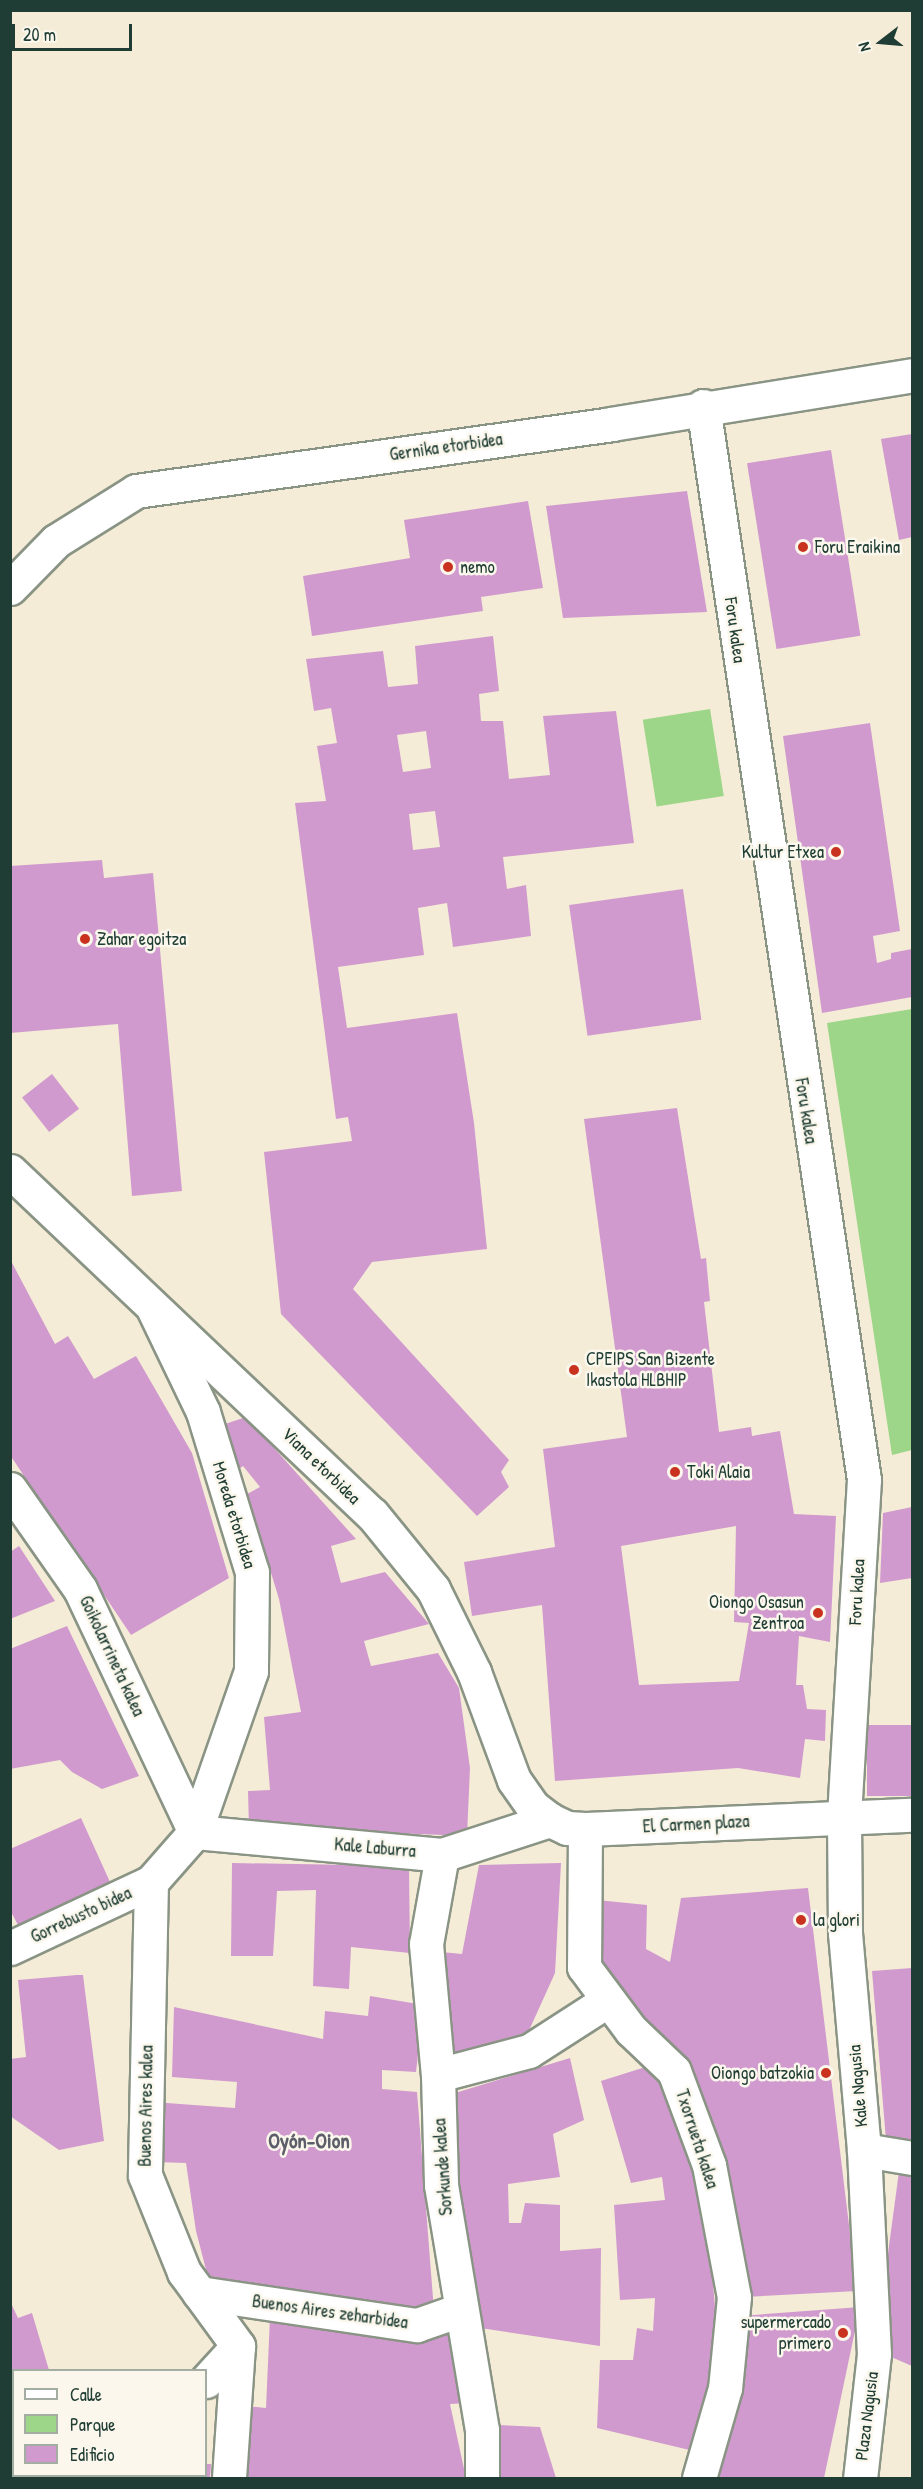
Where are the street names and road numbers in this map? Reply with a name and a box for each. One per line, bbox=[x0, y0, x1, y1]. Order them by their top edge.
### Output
street label: Gernika etorbidea bbox=[388, 428, 504, 466]
street label: Foru kalea bbox=[720, 596, 750, 664]
street label: Foru kalea bbox=[790, 1077, 822, 1145]
street label: Viana etorbidea bbox=[277, 1423, 365, 1509]
street label: Moreda etorbidea bbox=[208, 1459, 260, 1571]
street label: Foru kalea bbox=[844, 1559, 870, 1625]
street label: Goikolarrineta kalea bbox=[75, 1592, 149, 1720]
street label: El Carmen plaza bbox=[642, 1810, 750, 1838]
street label: Kale Laburra bbox=[333, 1834, 417, 1862]
street label: Gorrebusto bidea bbox=[27, 1882, 135, 1948]
street label: Kale Nagusia bbox=[844, 2044, 872, 2128]
street label: Buenos Aires kalea bbox=[134, 2045, 158, 2167]
street label: Txorrueta kalea bbox=[671, 2087, 723, 2191]
street label: Sorkunde kalea bbox=[429, 2118, 457, 2216]
street label: Buenos Aires zeharbidea bbox=[251, 2290, 409, 2334]
street label: Plaza Nagusia bbox=[851, 2370, 883, 2462]

